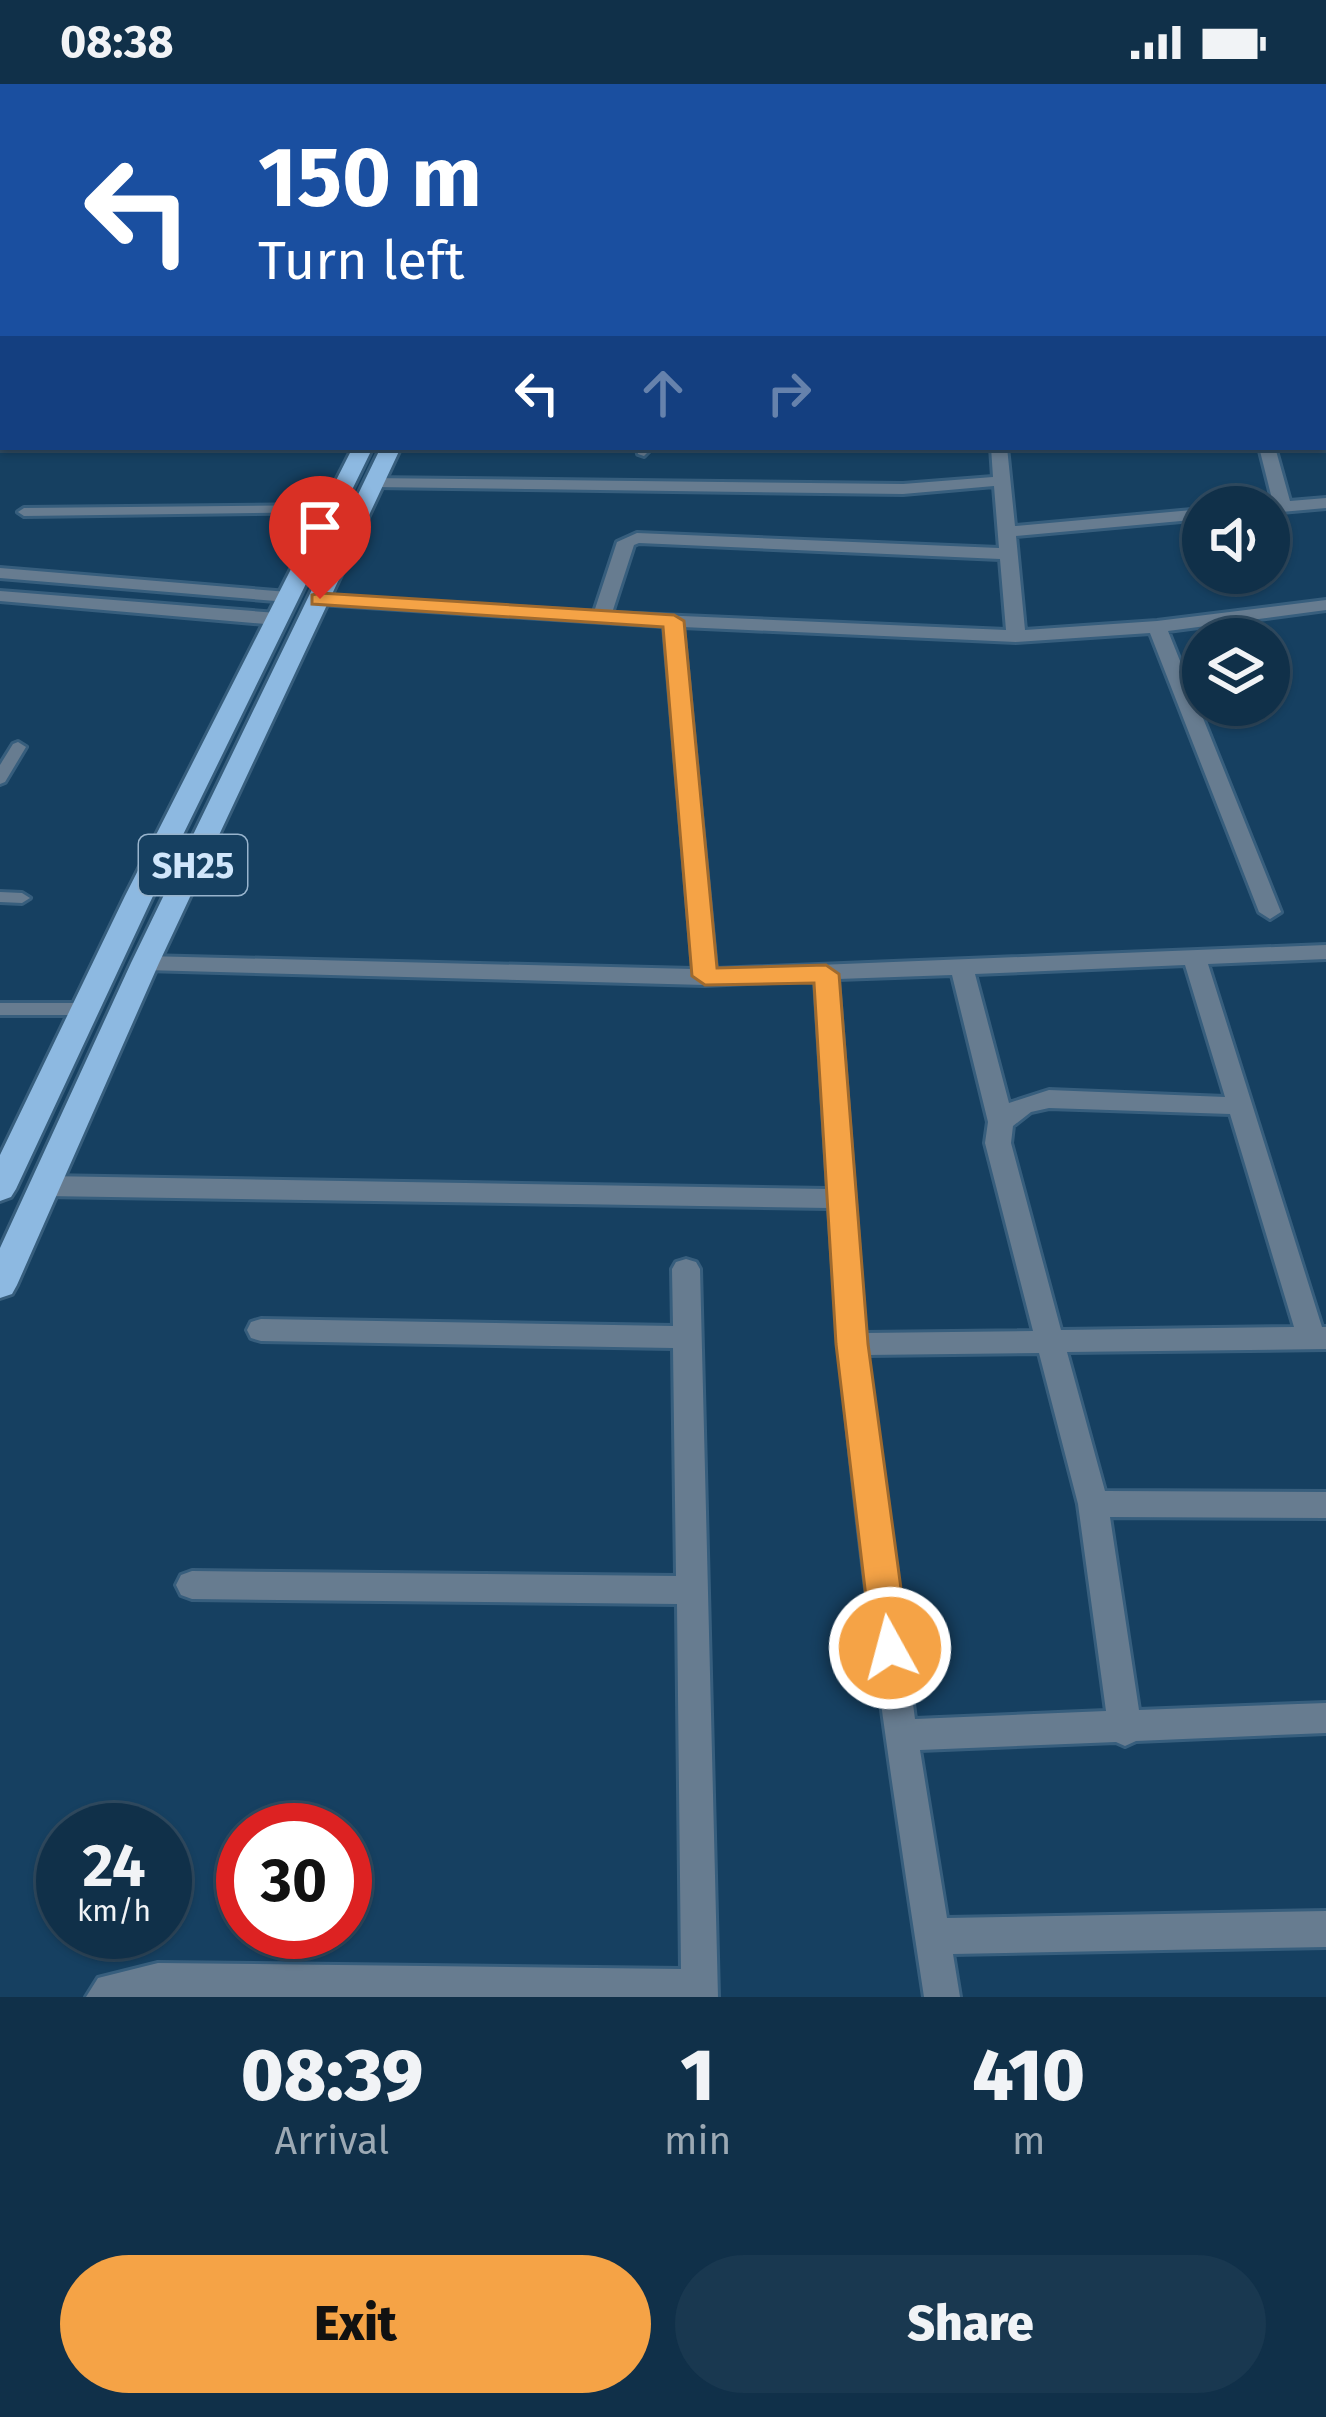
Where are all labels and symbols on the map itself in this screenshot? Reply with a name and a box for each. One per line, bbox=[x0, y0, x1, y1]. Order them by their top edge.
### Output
pin bbox=[269, 476, 371, 599]
road number: SH25 bbox=[139, 835, 247, 895]
position arrow bbox=[827, 1585, 953, 1711]
speed limit sign: 30 bbox=[216, 1803, 372, 1959]

